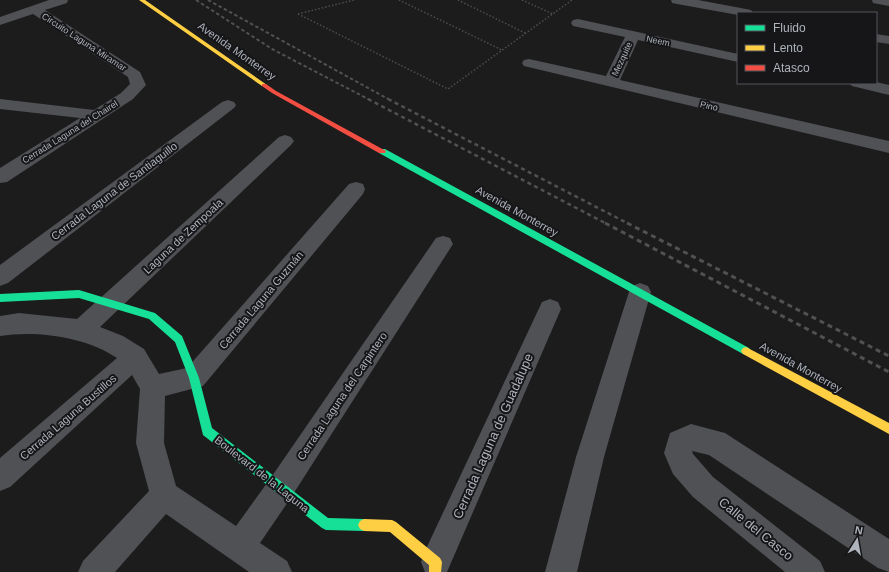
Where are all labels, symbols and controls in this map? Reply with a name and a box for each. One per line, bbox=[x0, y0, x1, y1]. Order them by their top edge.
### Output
street label: Circuito Laguna Miramar bbox=[40, 11, 128, 73]
legend bbox=[737, 12, 877, 84]
street label: Avenida Monterrey bbox=[196, 20, 279, 83]
text: Fluido bbox=[773, 21, 806, 35]
street label: Neem bbox=[645, 34, 671, 48]
street label: Mezquite bbox=[610, 40, 634, 78]
text: Lento bbox=[773, 41, 803, 55]
text: Atasco bbox=[773, 61, 810, 75]
street label: Cerrada Laguna del Chairel bbox=[20, 98, 120, 166]
street label: Pino bbox=[699, 99, 719, 113]
street label: Cerrada Laguna de Santiaguillo bbox=[49, 140, 179, 242]
street label: Avenida Monterrey bbox=[474, 183, 561, 239]
street label: Laguna de Zempoala bbox=[141, 196, 226, 276]
street label: Cerrada Laguna Guzmán bbox=[217, 249, 305, 351]
street label: Cerrada Laguna del Carpintero bbox=[295, 330, 389, 462]
street label: Avenida Monterrey bbox=[758, 339, 845, 395]
street label: Cerrada Laguna de Guadalupe bbox=[450, 351, 536, 521]
street label: Cerrada Laguna Bustillos bbox=[17, 372, 119, 462]
street label: Boulevard de la Laguna bbox=[213, 433, 312, 515]
street label: Calle del Casco bbox=[716, 495, 796, 563]
north arrow bbox=[837, 520, 877, 560]
text: N bbox=[854, 524, 864, 537]

